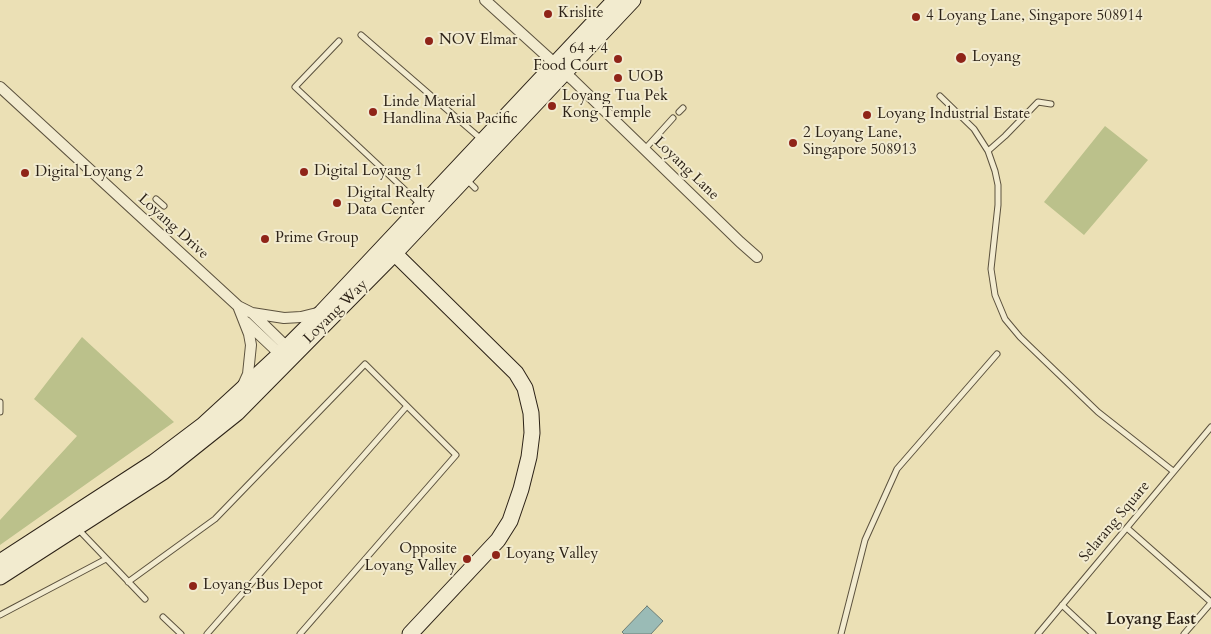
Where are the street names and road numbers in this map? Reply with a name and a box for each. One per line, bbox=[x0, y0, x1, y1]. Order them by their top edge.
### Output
street label: Loyang Lane bbox=[650, 134, 722, 204]
street label: Loyang Drive bbox=[134, 191, 212, 263]
street label: Loyang Way bbox=[300, 276, 372, 348]
street label: Selarang Square bbox=[1076, 478, 1154, 566]

